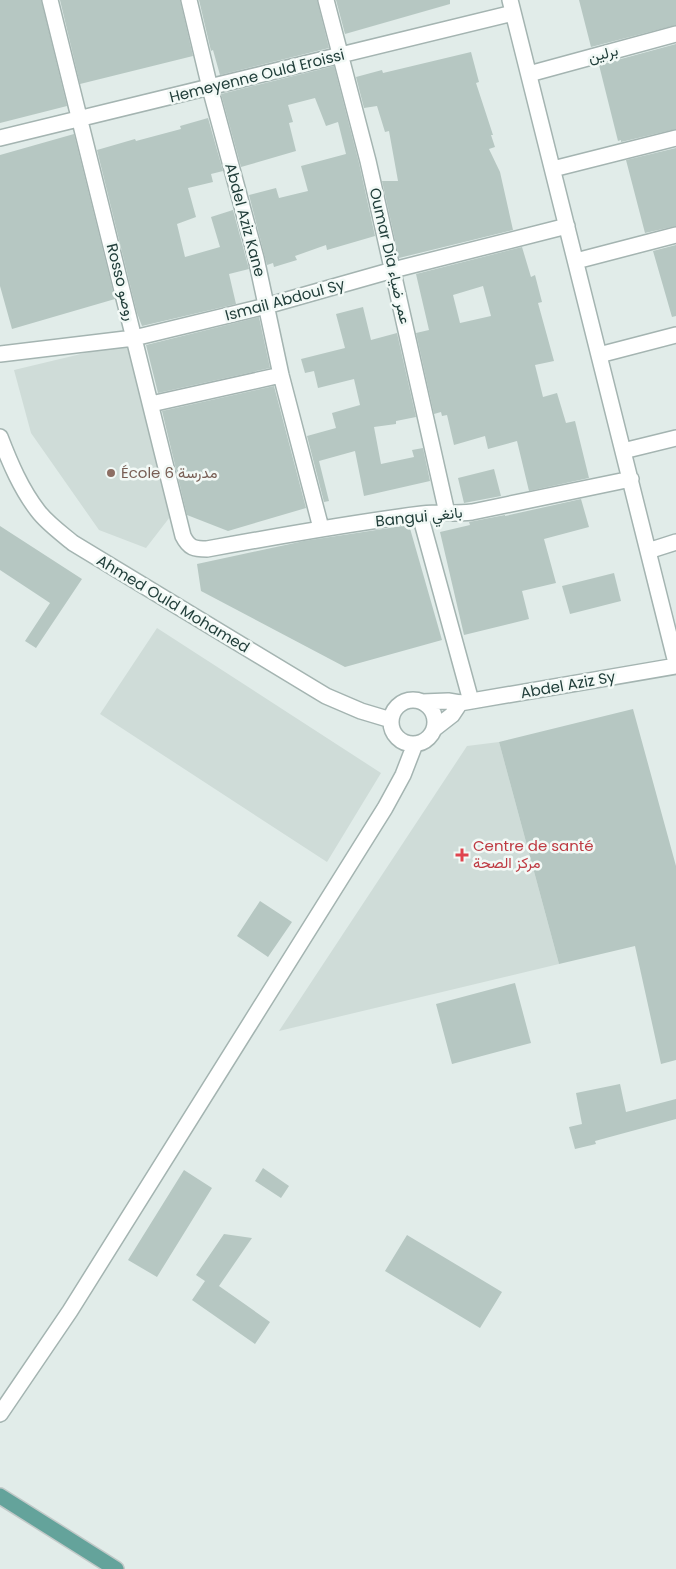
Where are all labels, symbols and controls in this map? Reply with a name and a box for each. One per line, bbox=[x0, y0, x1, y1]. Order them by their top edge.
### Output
street label: برلين bbox=[586, 39, 620, 68]
street label: Hemeyenne Ould Eroissi bbox=[167, 44, 347, 107]
street label: Abdel Aziz Kane bbox=[220, 161, 271, 279]
street label: Oumar Dia عمر ضياء bbox=[365, 186, 416, 326]
street label: Rosso روصو bbox=[102, 241, 141, 323]
street label: Ismail Abdoul Sy bbox=[223, 273, 348, 326]
place label: École 6 مدرسة bbox=[121, 462, 217, 483]
marker: École 6 مدرسة bbox=[105, 467, 117, 479]
street label: Bangui بانغي bbox=[374, 501, 464, 534]
street label: Ahmed Ould Mohamed bbox=[93, 550, 254, 658]
street label: Abdel Aziz Sy bbox=[519, 666, 618, 703]
place label: Centre de santé مركز الصحة bbox=[473, 835, 594, 873]
marker: Centre de santé مركز الصحة bbox=[455, 848, 469, 862]

